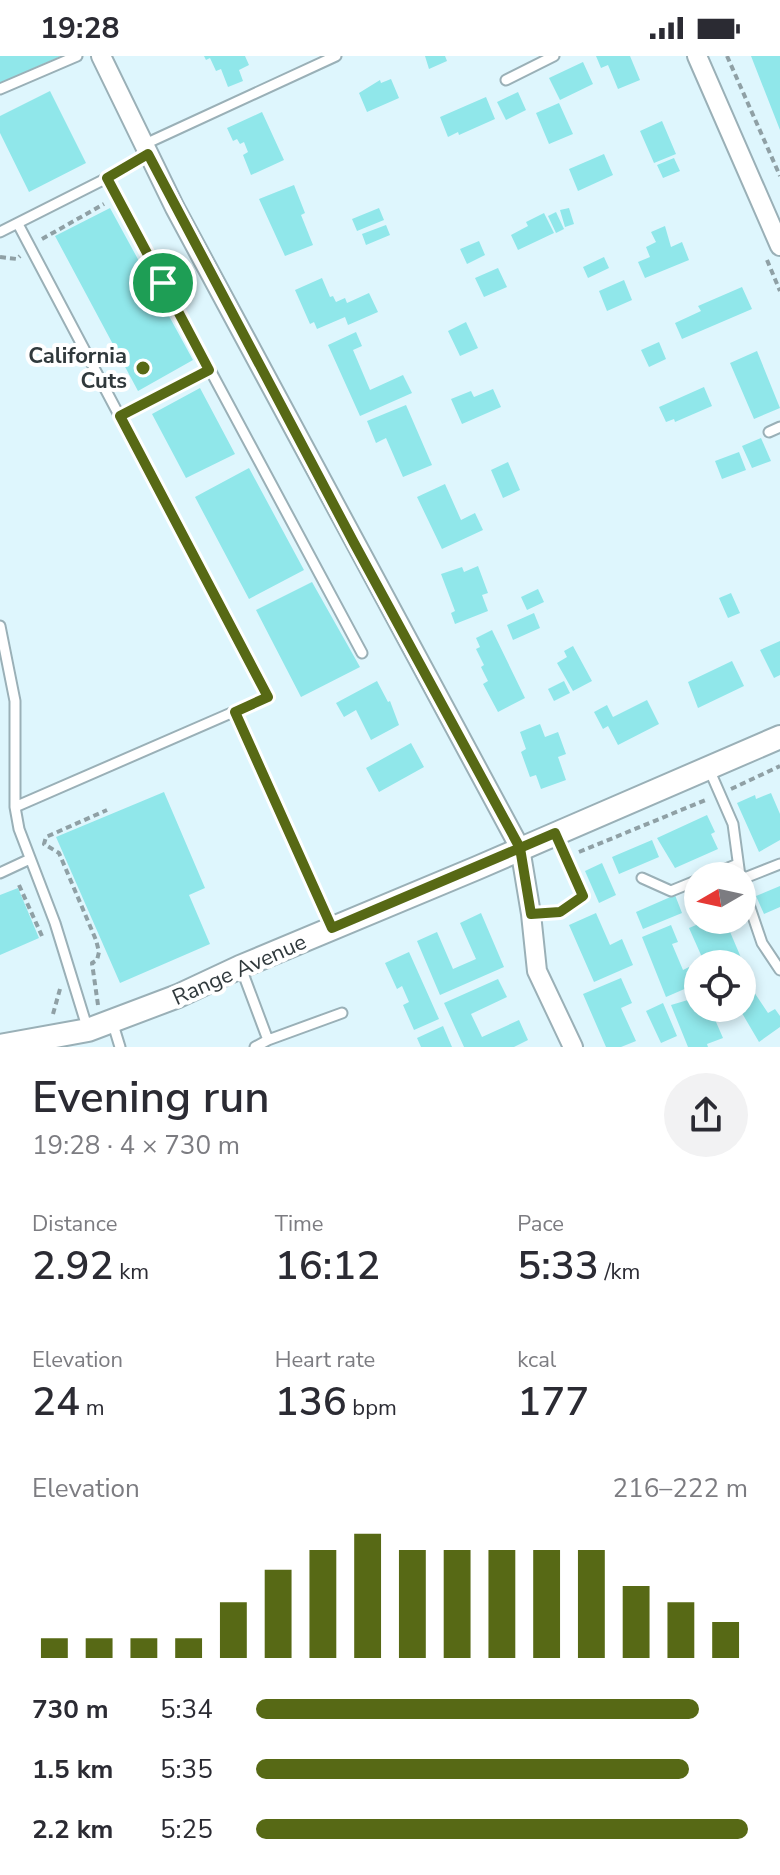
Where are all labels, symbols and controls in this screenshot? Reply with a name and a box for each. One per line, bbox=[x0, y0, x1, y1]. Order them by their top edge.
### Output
text: 19:28 bbox=[40, 8, 119, 49]
pin bbox=[129, 249, 197, 317]
icon: arrive bbox=[141, 261, 185, 305]
place label: California Cuts bbox=[28, 341, 127, 396]
marker: California Cuts bbox=[134, 359, 152, 377]
north arrow bbox=[684, 862, 756, 934]
map controls bbox=[684, 862, 756, 1022]
street label: Range Avenue bbox=[168, 927, 311, 1013]
button: locate bbox=[684, 950, 756, 1022]
text: Evening run bbox=[32, 1068, 270, 1128]
button: share bbox=[664, 1073, 748, 1157]
text: 19:28 · 4 × 730 m bbox=[32, 1128, 240, 1163]
text: Distance bbox=[32, 1209, 117, 1239]
text: Time bbox=[275, 1209, 324, 1239]
text: Pace bbox=[517, 1209, 564, 1239]
text: 2.92 bbox=[32, 1239, 113, 1293]
text: 16:12 bbox=[275, 1239, 380, 1293]
text: 5:33 bbox=[517, 1239, 599, 1293]
text: km bbox=[113, 1257, 149, 1287]
text: /km bbox=[599, 1257, 640, 1287]
text: Elevation bbox=[32, 1345, 123, 1375]
text: Heart rate bbox=[275, 1345, 375, 1375]
text: kcal bbox=[517, 1345, 556, 1375]
text: 24 bbox=[32, 1375, 80, 1429]
text: 136 bbox=[275, 1375, 347, 1429]
text: 177 bbox=[517, 1375, 589, 1429]
text: m bbox=[80, 1393, 105, 1423]
text: bpm bbox=[347, 1393, 397, 1423]
text: Elevation bbox=[32, 1471, 140, 1506]
text: 216–222 m bbox=[612, 1471, 748, 1506]
text: 730 m bbox=[32, 1692, 109, 1727]
text: 5:34 bbox=[160, 1692, 213, 1727]
text: 1.5 km bbox=[32, 1752, 113, 1787]
text: 5:35 bbox=[160, 1752, 213, 1787]
text: 2.2 km bbox=[32, 1812, 113, 1847]
text: 5:25 bbox=[160, 1812, 213, 1847]

